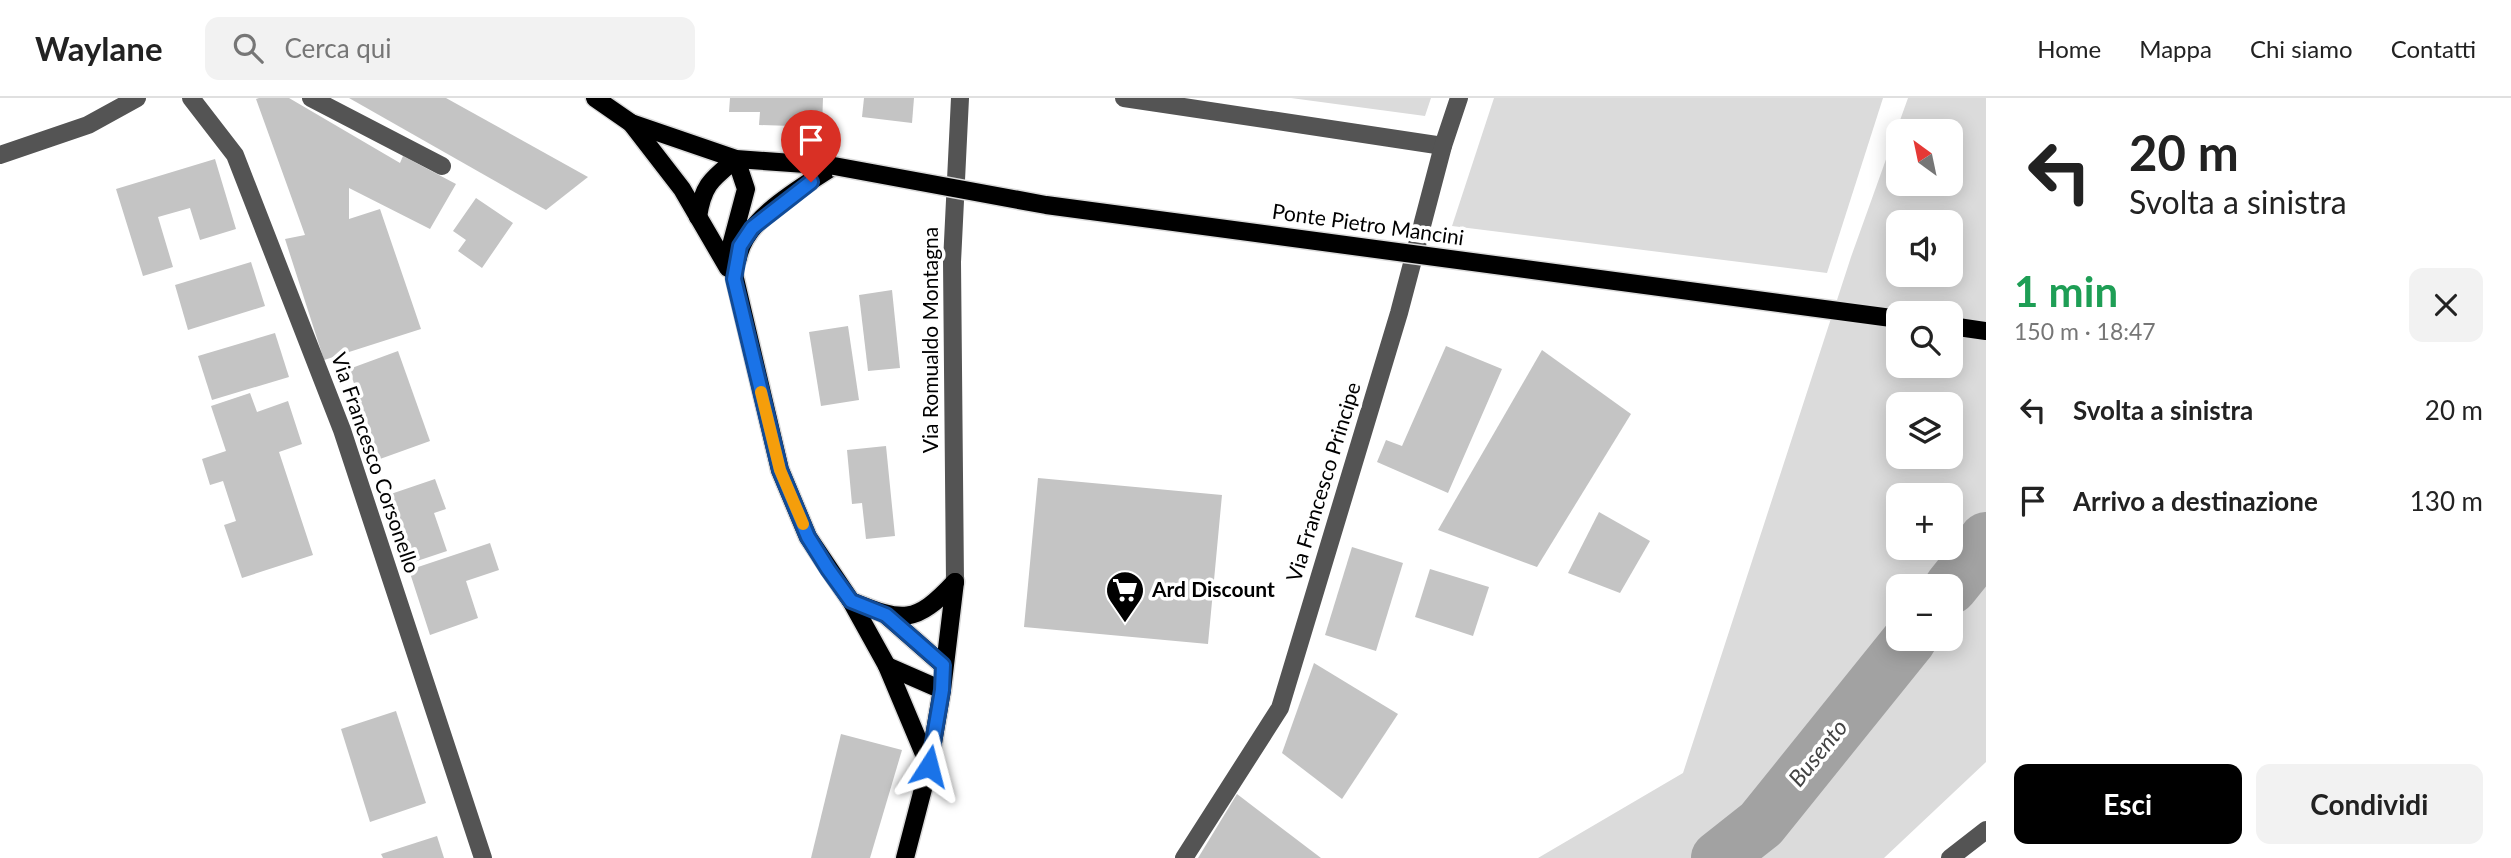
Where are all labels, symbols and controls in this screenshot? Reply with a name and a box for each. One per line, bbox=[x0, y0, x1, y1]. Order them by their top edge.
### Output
search box bbox=[205, 17, 695, 80]
text: Waylane bbox=[35, 28, 163, 68]
icon: search bbox=[229, 29, 267, 67]
text: Cerca qui bbox=[285, 32, 392, 64]
text: Home bbox=[2037, 34, 2101, 63]
text: Mappa bbox=[2139, 34, 2212, 63]
text: Chi siamo bbox=[2250, 34, 2353, 63]
text: Contatti bbox=[2391, 34, 2476, 63]
pin bbox=[781, 110, 841, 182]
north arrow bbox=[1886, 119, 1964, 196]
map controls bbox=[1886, 119, 1963, 651]
icon: arrive bbox=[792, 121, 830, 159]
text: 20 m bbox=[2129, 123, 2239, 181]
icon: left bbox=[2014, 126, 2105, 217]
text: Svolta a sinistra bbox=[2129, 182, 2347, 221]
street label: Ponte Pietro Mancini bbox=[1271, 198, 1466, 249]
button: sound bbox=[1886, 210, 1963, 287]
street label: Via Romualdo Montagna bbox=[917, 227, 942, 453]
text: 1 min bbox=[2014, 266, 2118, 316]
button: close bbox=[2409, 268, 2483, 342]
button: search bbox=[1886, 301, 1963, 378]
text: 150 m · 18:47 bbox=[2014, 317, 2156, 345]
street label: Via Francesco Corsonello bbox=[327, 349, 426, 576]
street label: Via Francesco Principe bbox=[1280, 379, 1365, 584]
icon: left bbox=[2014, 391, 2052, 429]
button: layers bbox=[1886, 392, 1963, 469]
text: Svolta a sinistra bbox=[2073, 394, 2253, 426]
text: 20 m bbox=[2425, 394, 2483, 426]
icon: arrive bbox=[2014, 482, 2052, 520]
button: + bbox=[1886, 483, 1963, 560]
text: Arrivo a destinazione bbox=[2073, 485, 2318, 517]
text: 130 m bbox=[2410, 485, 2483, 517]
supermarket icon: Ard Discount bbox=[1104, 569, 1146, 624]
button: − bbox=[1886, 574, 1963, 651]
place label: Ard Discount bbox=[1151, 576, 1275, 601]
water label: Busento bbox=[1782, 713, 1853, 791]
position arrow bbox=[892, 729, 966, 803]
button: Esci bbox=[2014, 764, 2242, 844]
button: Condividi bbox=[2256, 764, 2483, 844]

